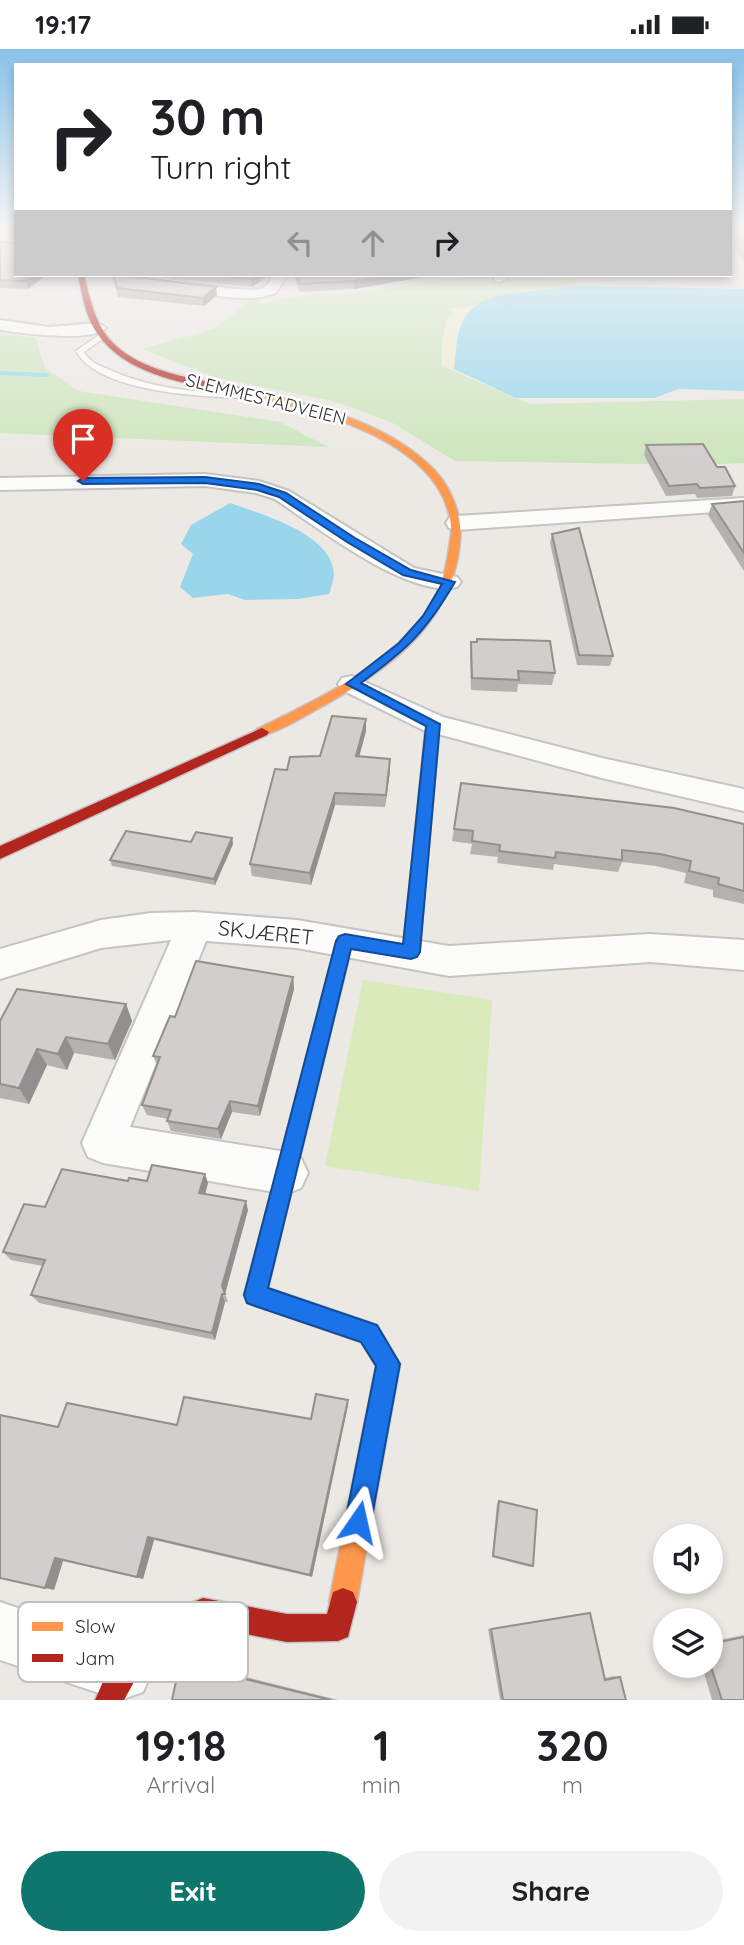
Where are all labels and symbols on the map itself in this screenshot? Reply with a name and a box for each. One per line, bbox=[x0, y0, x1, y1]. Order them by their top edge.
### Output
street label: SLEMMESTADVEIEN bbox=[183, 368, 349, 430]
pin bbox=[53, 409, 113, 481]
street label: SKJÆRET bbox=[217, 914, 315, 950]
position arrow bbox=[321, 1485, 395, 1559]
legend bbox=[18, 1602, 248, 1682]
text: Slow bbox=[75, 1614, 116, 1638]
text: Jam bbox=[75, 1646, 115, 1670]

